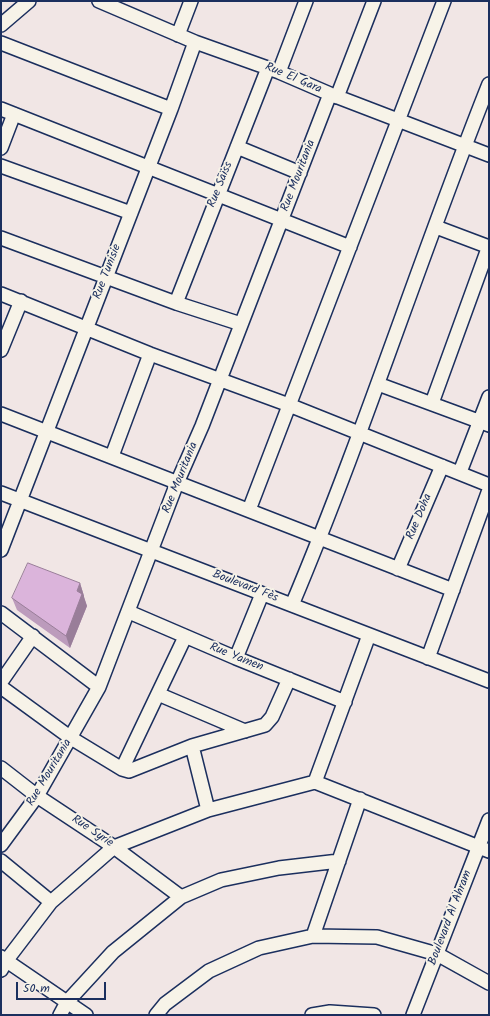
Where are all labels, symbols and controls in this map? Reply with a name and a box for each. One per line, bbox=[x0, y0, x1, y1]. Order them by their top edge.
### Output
street label: Rue El Gara bbox=[262, 61, 324, 97]
street label: Rue Mouritania bbox=[279, 138, 319, 214]
street label: Rue Saïss bbox=[205, 160, 237, 210]
street label: Rue Tunisie bbox=[91, 242, 125, 302]
street label: Rue Mouritania bbox=[160, 440, 202, 516]
street label: Rue Doha bbox=[404, 492, 436, 542]
street label: Boulevard Fès bbox=[210, 568, 280, 606]
street label: Rue Yamen bbox=[207, 641, 265, 675]
street label: Rue Mouritania bbox=[24, 737, 76, 809]
street label: Rue Syrie bbox=[68, 813, 116, 851]
street label: Boulevard Al Ahram bbox=[426, 868, 476, 968]
scale bar bbox=[18, 974, 108, 1000]
text: 50 m bbox=[23, 979, 50, 998]

